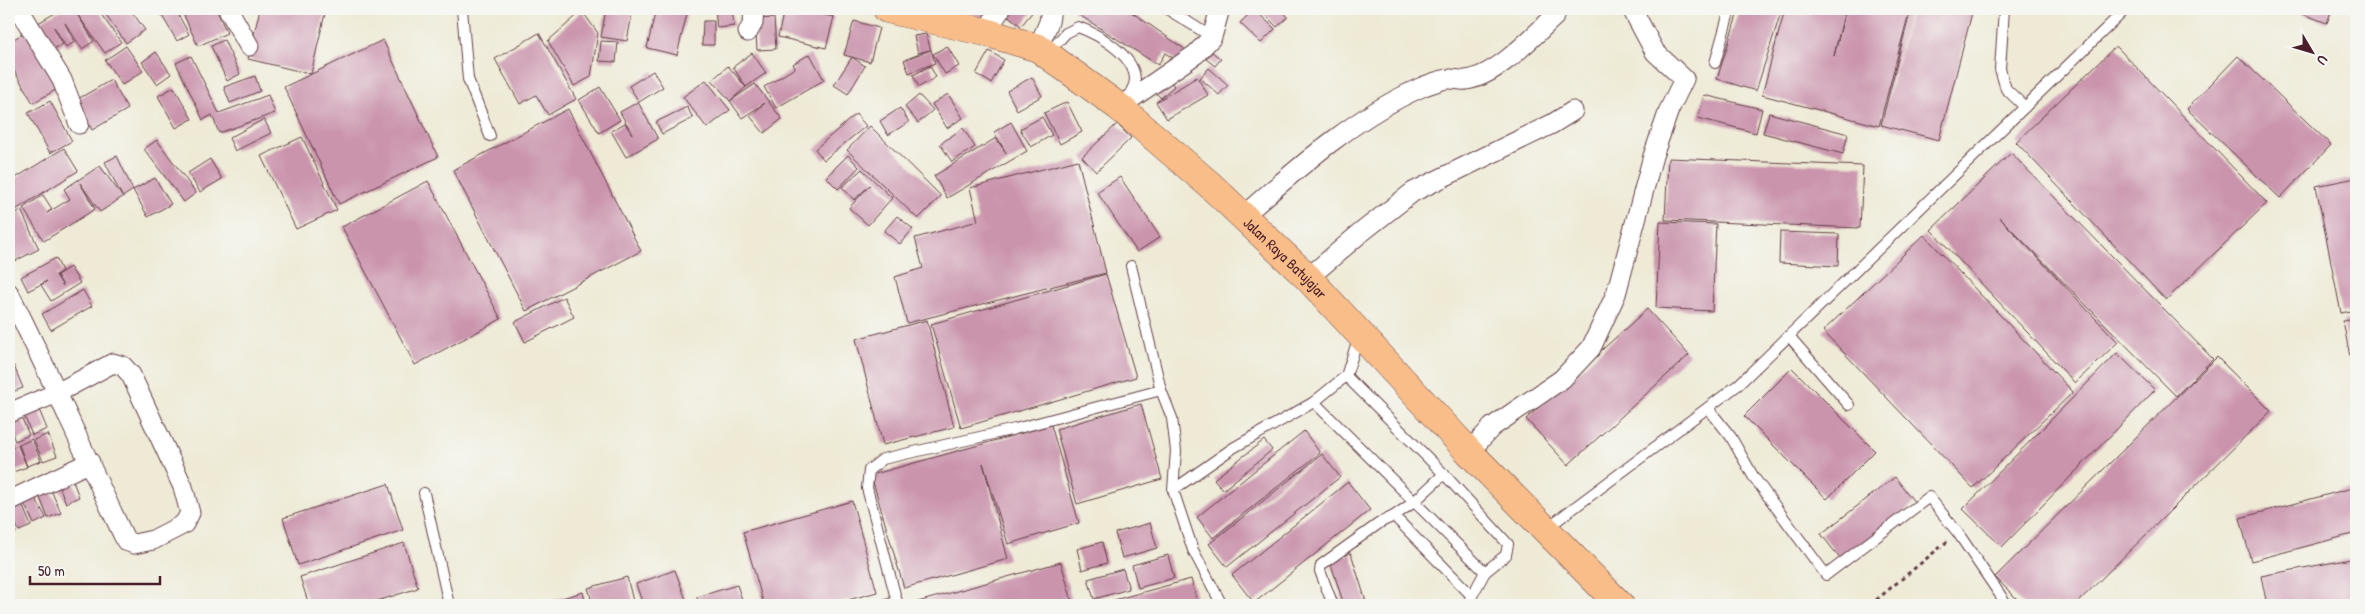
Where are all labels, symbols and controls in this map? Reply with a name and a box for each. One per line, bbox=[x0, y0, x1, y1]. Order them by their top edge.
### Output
north arrow bbox=[2288, 28, 2338, 78]
text: U bbox=[2313, 51, 2332, 69]
street label: Jalan Raya Batujajar bbox=[1239, 212, 1332, 303]
scale bar bbox=[30, 554, 160, 586]
text: 50 m bbox=[38, 560, 65, 581]

